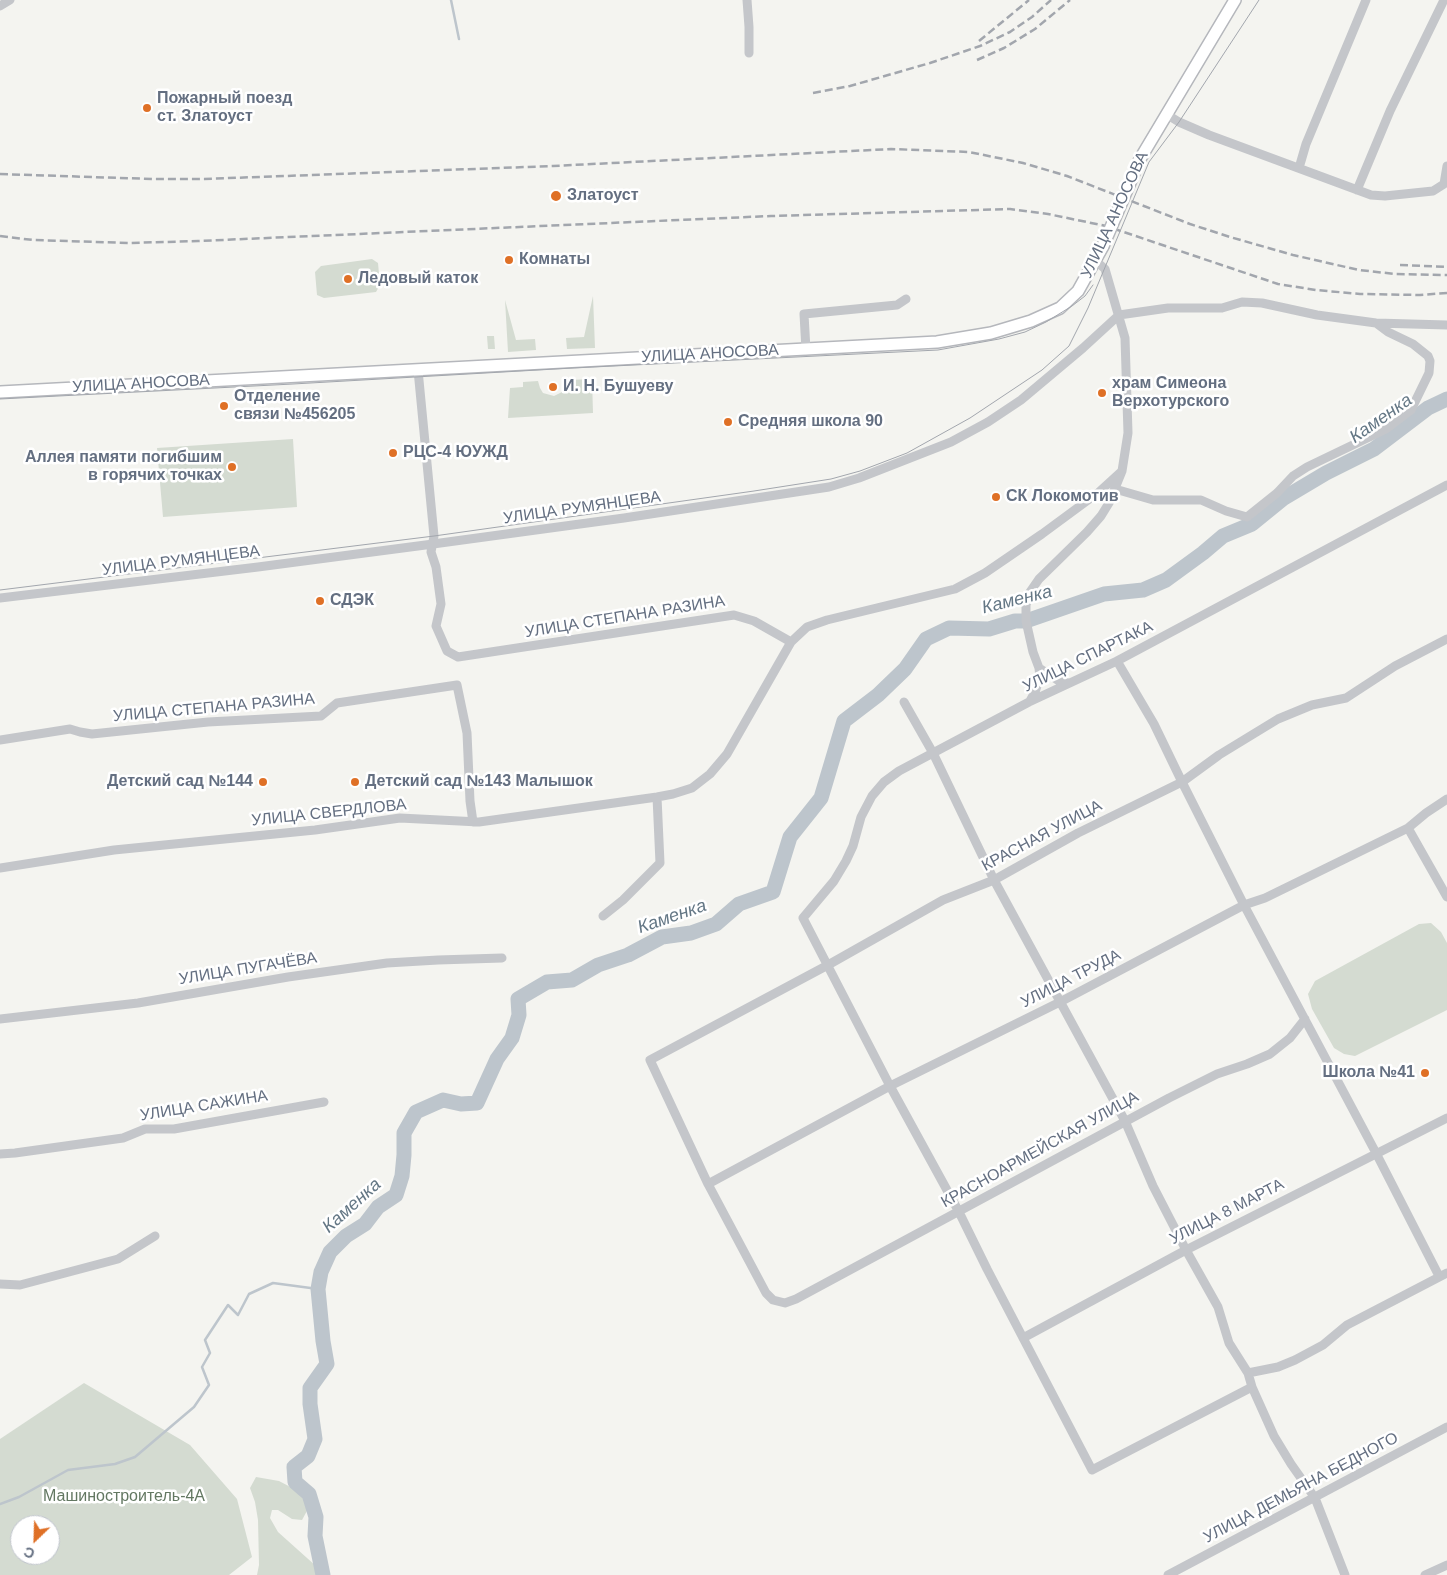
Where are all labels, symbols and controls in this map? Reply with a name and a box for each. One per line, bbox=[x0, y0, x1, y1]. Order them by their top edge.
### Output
place label: Пожарный поезд ст. Златоуст bbox=[157, 89, 292, 127]
marker: Пожарный поезд ст. Златоуст bbox=[141, 102, 153, 114]
street label: УЛИЦА АНОСОВА bbox=[1077, 149, 1153, 281]
place label: Златоуст bbox=[567, 186, 639, 206]
marker: Златоуст bbox=[549, 189, 563, 203]
place label: Комнаты bbox=[519, 250, 590, 270]
marker: Комнаты bbox=[503, 254, 515, 266]
place label: Ледовый каток bbox=[358, 269, 478, 289]
marker: Ледовый каток bbox=[342, 273, 354, 285]
street label: УЛИЦА АНОСОВА bbox=[641, 341, 779, 367]
street label: УЛИЦА АНОСОВА bbox=[72, 371, 210, 397]
place label: храм Симеона Верхотурского bbox=[1112, 374, 1229, 412]
place label: И. Н. Бушуеву bbox=[563, 377, 673, 397]
marker: И. Н. Бушуеву bbox=[547, 381, 559, 393]
place label: Отделение связи №456205 bbox=[234, 387, 355, 425]
marker: храм Симеона Верхотурского bbox=[1096, 387, 1108, 399]
water label: Каменка bbox=[1346, 390, 1416, 448]
marker: Отделение связи №456205 bbox=[218, 400, 230, 412]
place label: Средняя школа 90 bbox=[738, 412, 883, 432]
marker: Средняя школа 90 bbox=[722, 416, 734, 428]
place label: РЦС-4 ЮУЖД bbox=[403, 443, 508, 463]
marker: РЦС-4 ЮУЖД bbox=[387, 447, 399, 459]
place label: Аллея памяти погибшим в горячих точках bbox=[25, 448, 222, 486]
marker: Аллея памяти погибшим в горячих точках bbox=[226, 461, 238, 473]
street label: УЛИЦА РУМЯНЦЕВА bbox=[502, 487, 662, 529]
place label: СК Локомотив bbox=[1006, 487, 1119, 507]
marker: СК Локомотив bbox=[990, 491, 1002, 503]
street label: УЛИЦА РУМЯНЦЕВА bbox=[101, 542, 261, 580]
water label: Каменка bbox=[980, 581, 1054, 619]
place label: СДЭК bbox=[330, 591, 374, 611]
street label: УЛИЦА СТЕПАНА РАЗИНА bbox=[524, 592, 726, 642]
marker: СДЭК bbox=[314, 595, 326, 607]
street label: УЛИЦА СПАРТАКА bbox=[1020, 617, 1156, 697]
street label: УЛИЦА СТЕПАНА РАЗИНА bbox=[112, 690, 316, 726]
place label: Детский сад №144 bbox=[107, 772, 253, 792]
place label: Детский сад №143 Малышок bbox=[365, 772, 593, 792]
marker: Детский сад №144 bbox=[257, 776, 269, 788]
marker: Детский сад №143 Малышок bbox=[349, 776, 361, 788]
street label: УЛИЦА СВЕРДЛОВА bbox=[251, 795, 407, 831]
street label: КРАСНАЯ УЛИЦА bbox=[979, 796, 1105, 876]
water label: Каменка bbox=[635, 895, 709, 939]
street label: УЛИЦА ТРУДА bbox=[1018, 946, 1124, 1012]
street label: УЛИЦА ПУГАЧЁВА bbox=[178, 949, 318, 989]
place label: Школа №41 bbox=[1323, 1063, 1415, 1083]
marker: Школа №41 bbox=[1419, 1067, 1431, 1079]
street label: УЛИЦА САЖИНА bbox=[139, 1086, 269, 1126]
street label: КРАСНОАРМЕЙСКАЯ УЛИЦА bbox=[938, 1088, 1142, 1212]
water label: Каменка bbox=[318, 1174, 386, 1238]
street label: УЛИЦА 8 МАРТА bbox=[1167, 1175, 1287, 1249]
street label: УЛИЦА ДЕМЬЯНА БЕДНОГО bbox=[1200, 1428, 1402, 1548]
park label: Машиностроитель-4А bbox=[43, 1487, 205, 1507]
north arrow bbox=[10, 1515, 60, 1565]
text: С bbox=[21, 1543, 37, 1562]

